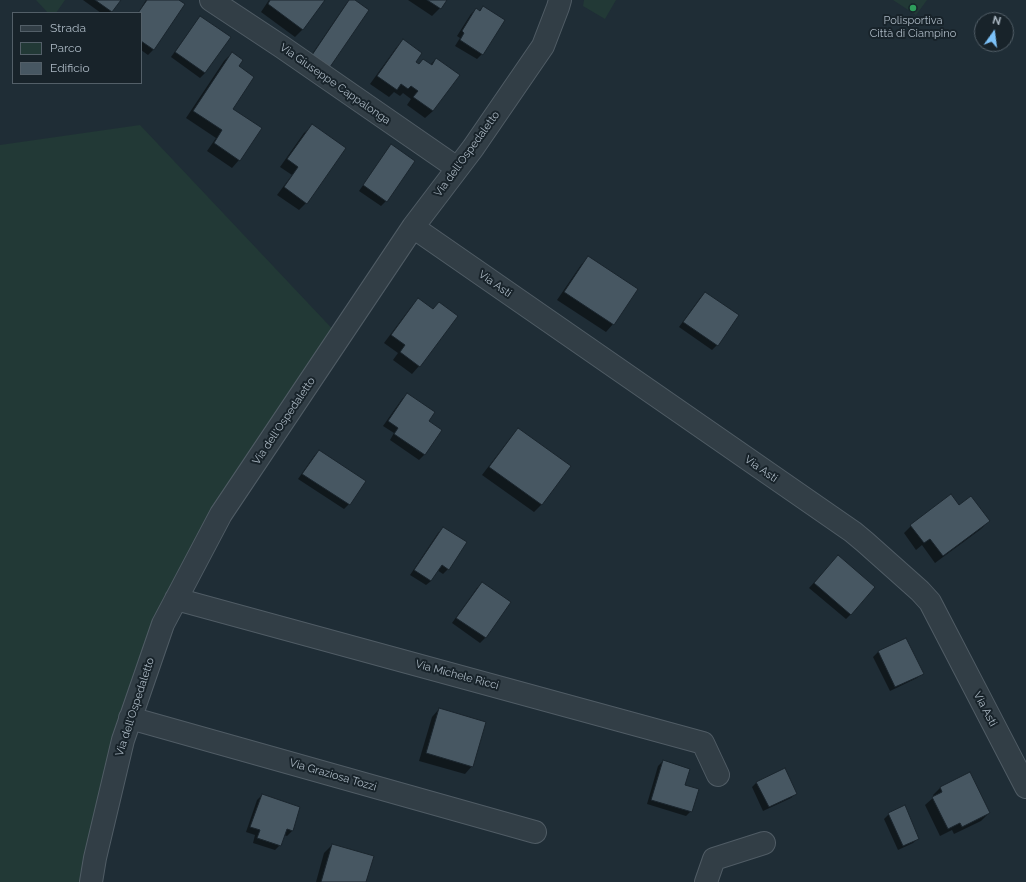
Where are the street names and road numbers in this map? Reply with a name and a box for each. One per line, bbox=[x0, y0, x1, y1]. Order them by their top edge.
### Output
street label: Via Giuseppe Cappalonga bbox=[277, 41, 393, 127]
street label: Via dell'Ospedaletto bbox=[431, 109, 503, 199]
street label: Via Asti bbox=[476, 268, 514, 300]
street label: Via dell'Ospedaletto bbox=[250, 375, 318, 467]
street label: Via Asti bbox=[742, 453, 780, 485]
street label: Via dell'Ospedaletto bbox=[113, 656, 157, 758]
street label: Via Michele Ricci bbox=[414, 658, 500, 692]
street label: Via Asti bbox=[970, 689, 1000, 729]
street label: Via Graziosa Tozzi bbox=[288, 756, 378, 794]

